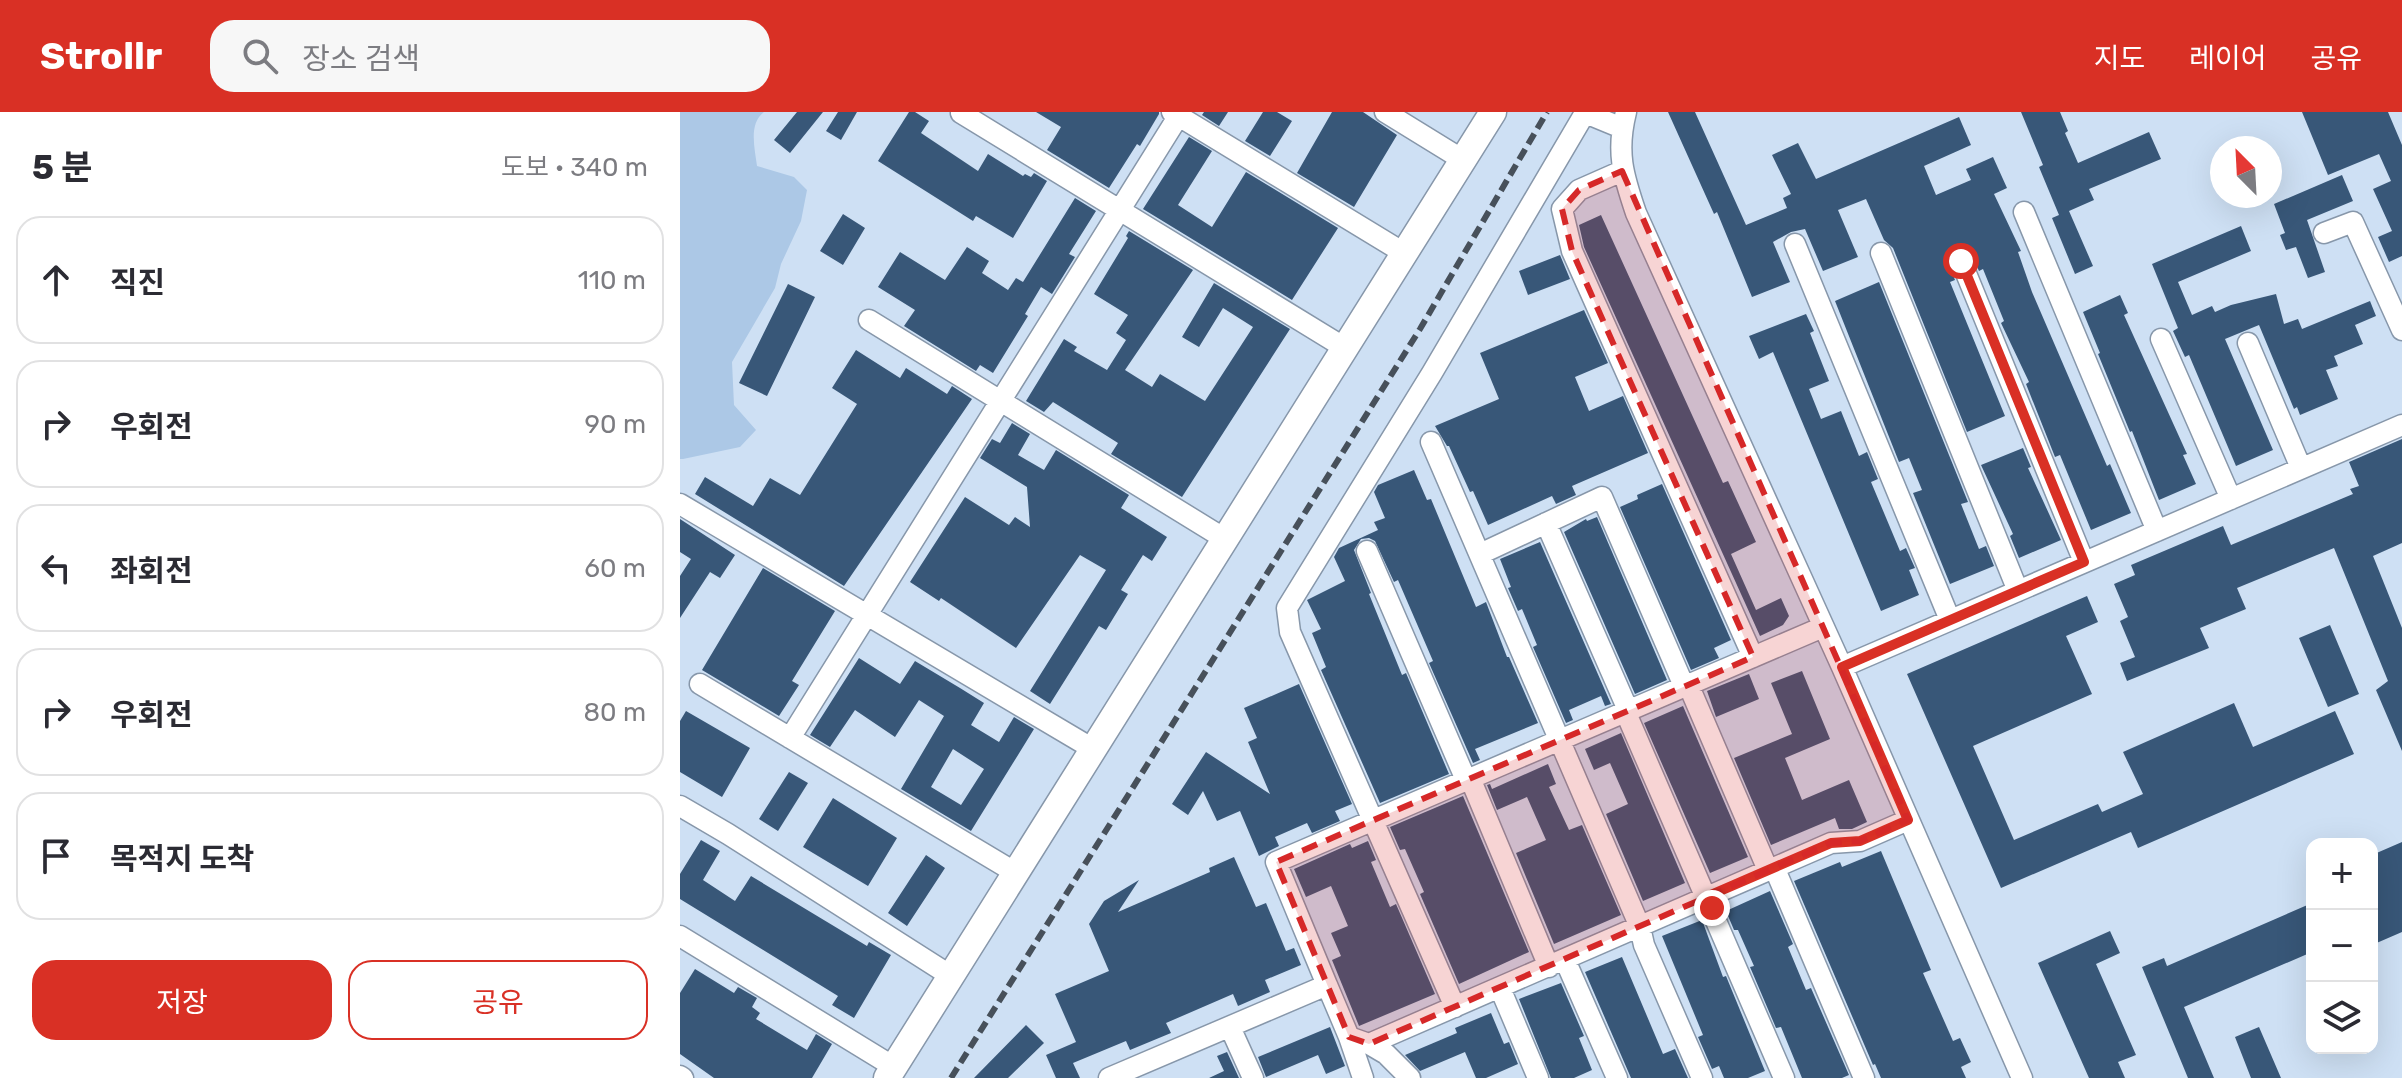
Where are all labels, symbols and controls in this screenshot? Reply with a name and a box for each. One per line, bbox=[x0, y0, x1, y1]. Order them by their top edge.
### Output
search box bbox=[210, 20, 770, 92]
text: Strollr bbox=[40, 33, 162, 79]
icon: search bbox=[238, 34, 282, 78]
text: 장소 검색 bbox=[302, 41, 420, 77]
text: 지도 bbox=[2094, 42, 2145, 75]
text: 레이어 bbox=[2189, 42, 2266, 75]
text: 공유 bbox=[2310, 42, 2362, 75]
north arrow bbox=[2210, 136, 2282, 208]
text: 5 분 bbox=[32, 147, 93, 188]
text: 도보 · 340 m bbox=[501, 152, 648, 183]
route start bbox=[1943, 243, 1979, 279]
icon: ahead bbox=[34, 258, 78, 302]
text: 직진 bbox=[110, 265, 165, 301]
text: 110 m bbox=[578, 265, 646, 296]
icon: right bbox=[34, 402, 78, 446]
text: 우회전 bbox=[110, 409, 193, 445]
text: 90 m bbox=[585, 409, 646, 440]
icon: left bbox=[34, 546, 78, 590]
text: 좌회전 bbox=[110, 553, 193, 589]
text: 60 m bbox=[584, 553, 646, 584]
icon: right bbox=[34, 690, 78, 734]
text: 우회전 bbox=[110, 697, 193, 733]
text: 80 m bbox=[583, 697, 646, 728]
icon: arrive bbox=[34, 834, 78, 878]
map controls bbox=[2306, 838, 2378, 1054]
button: + bbox=[2306, 838, 2378, 910]
text: 목적지 도착 bbox=[110, 841, 254, 877]
route end bbox=[1694, 890, 1730, 926]
button: − bbox=[2306, 910, 2378, 982]
button: 저장 bbox=[32, 960, 332, 1040]
button: 공유 bbox=[348, 960, 648, 1040]
button: layers bbox=[2306, 982, 2378, 1054]

